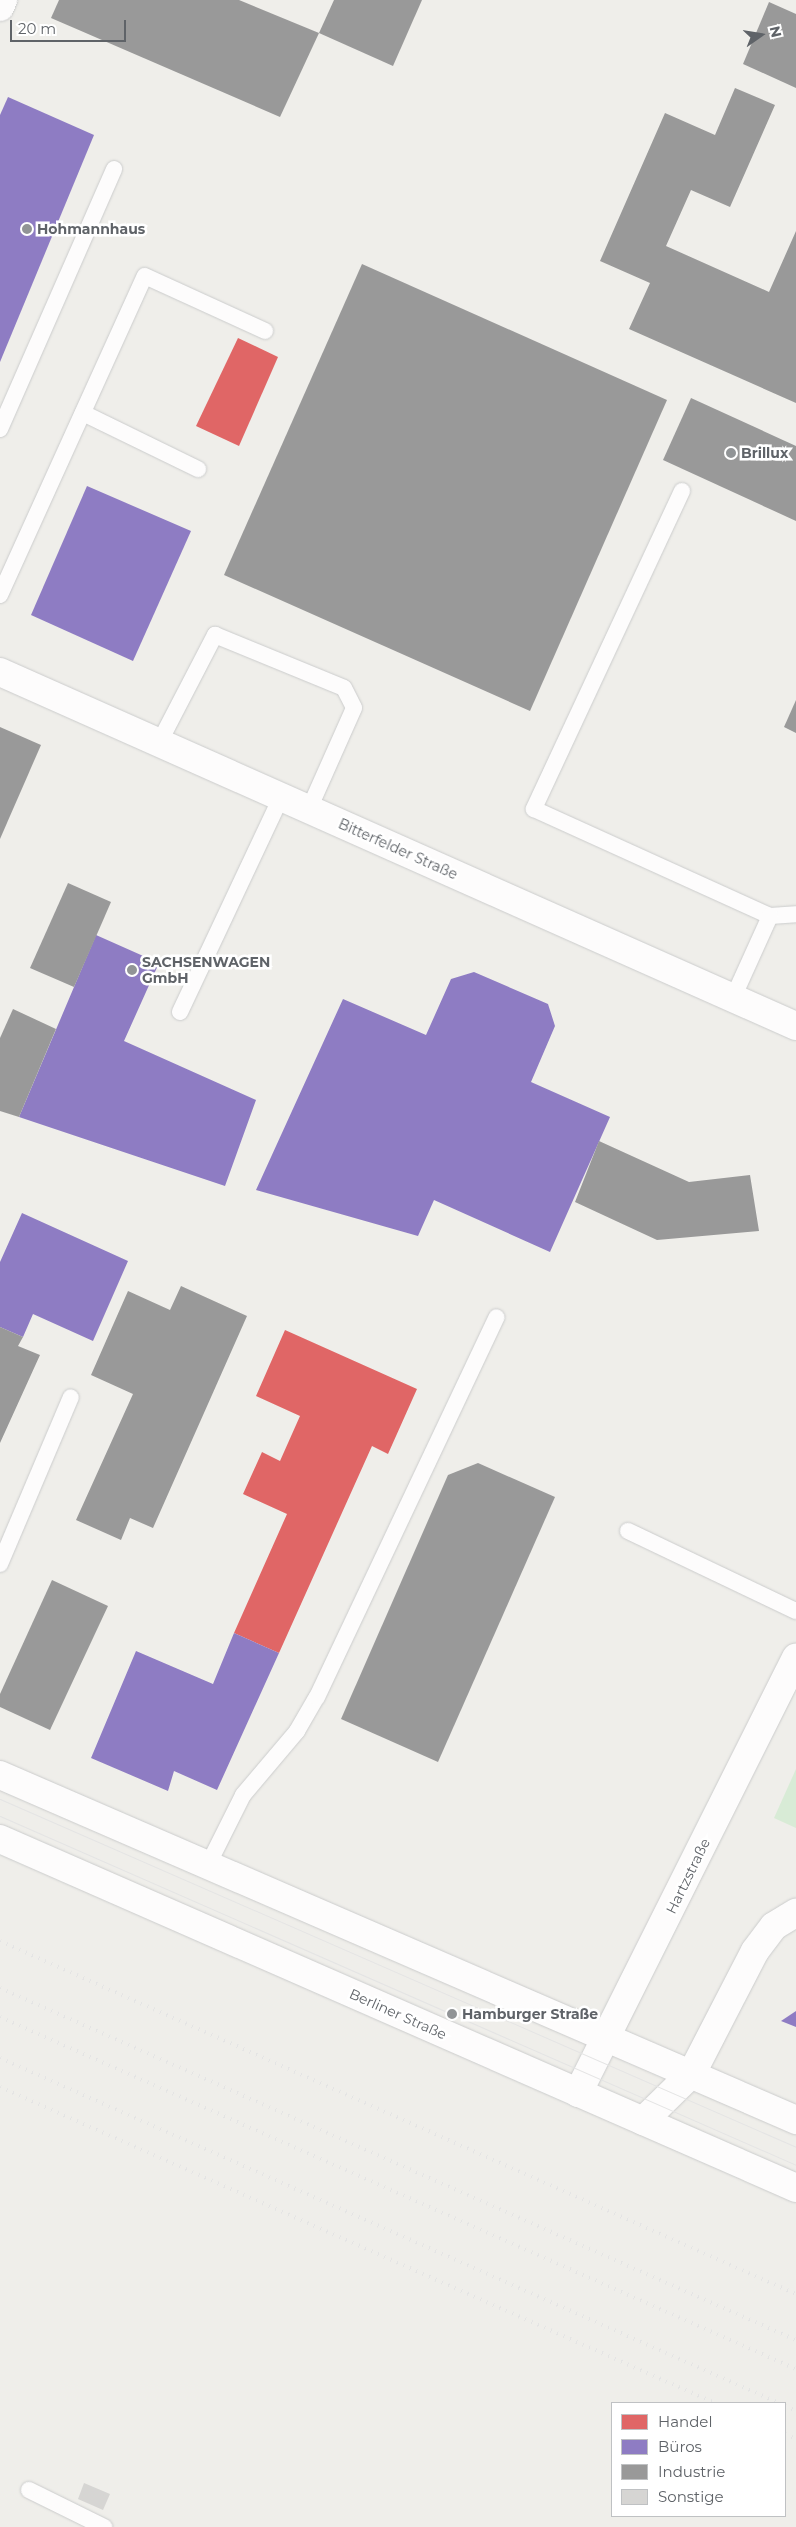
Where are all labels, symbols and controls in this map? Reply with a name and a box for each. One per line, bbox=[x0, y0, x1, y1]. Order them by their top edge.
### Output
scale bar bbox=[12, 10, 129, 42]
north arrow bbox=[736, 10, 786, 60]
text: 20 m bbox=[18, 19, 56, 38]
text: N bbox=[766, 24, 786, 39]
place label: Hohmannhaus bbox=[37, 221, 145, 237]
marker: Hohmannhaus bbox=[21, 223, 33, 235]
place label: Brillux bbox=[741, 445, 788, 461]
marker: Brillux bbox=[725, 447, 737, 459]
street label: Bitterfelder Straße bbox=[336, 815, 460, 883]
place label: SACHSENWAGEN GmbH bbox=[142, 954, 270, 986]
marker: SACHSENWAGEN GmbH bbox=[126, 964, 138, 976]
street label: Hartzstraße bbox=[662, 1835, 714, 1917]
street label: Berliner Straße bbox=[347, 1985, 449, 2043]
place label: Hamburger Straße bbox=[462, 2006, 598, 2022]
marker: Hamburger Straße bbox=[446, 2008, 458, 2020]
legend bbox=[611, 2402, 786, 2517]
text: Handel bbox=[658, 2412, 712, 2431]
text: Büros bbox=[658, 2437, 702, 2456]
text: Industrie bbox=[658, 2462, 725, 2481]
text: Sonstige bbox=[658, 2487, 724, 2506]

